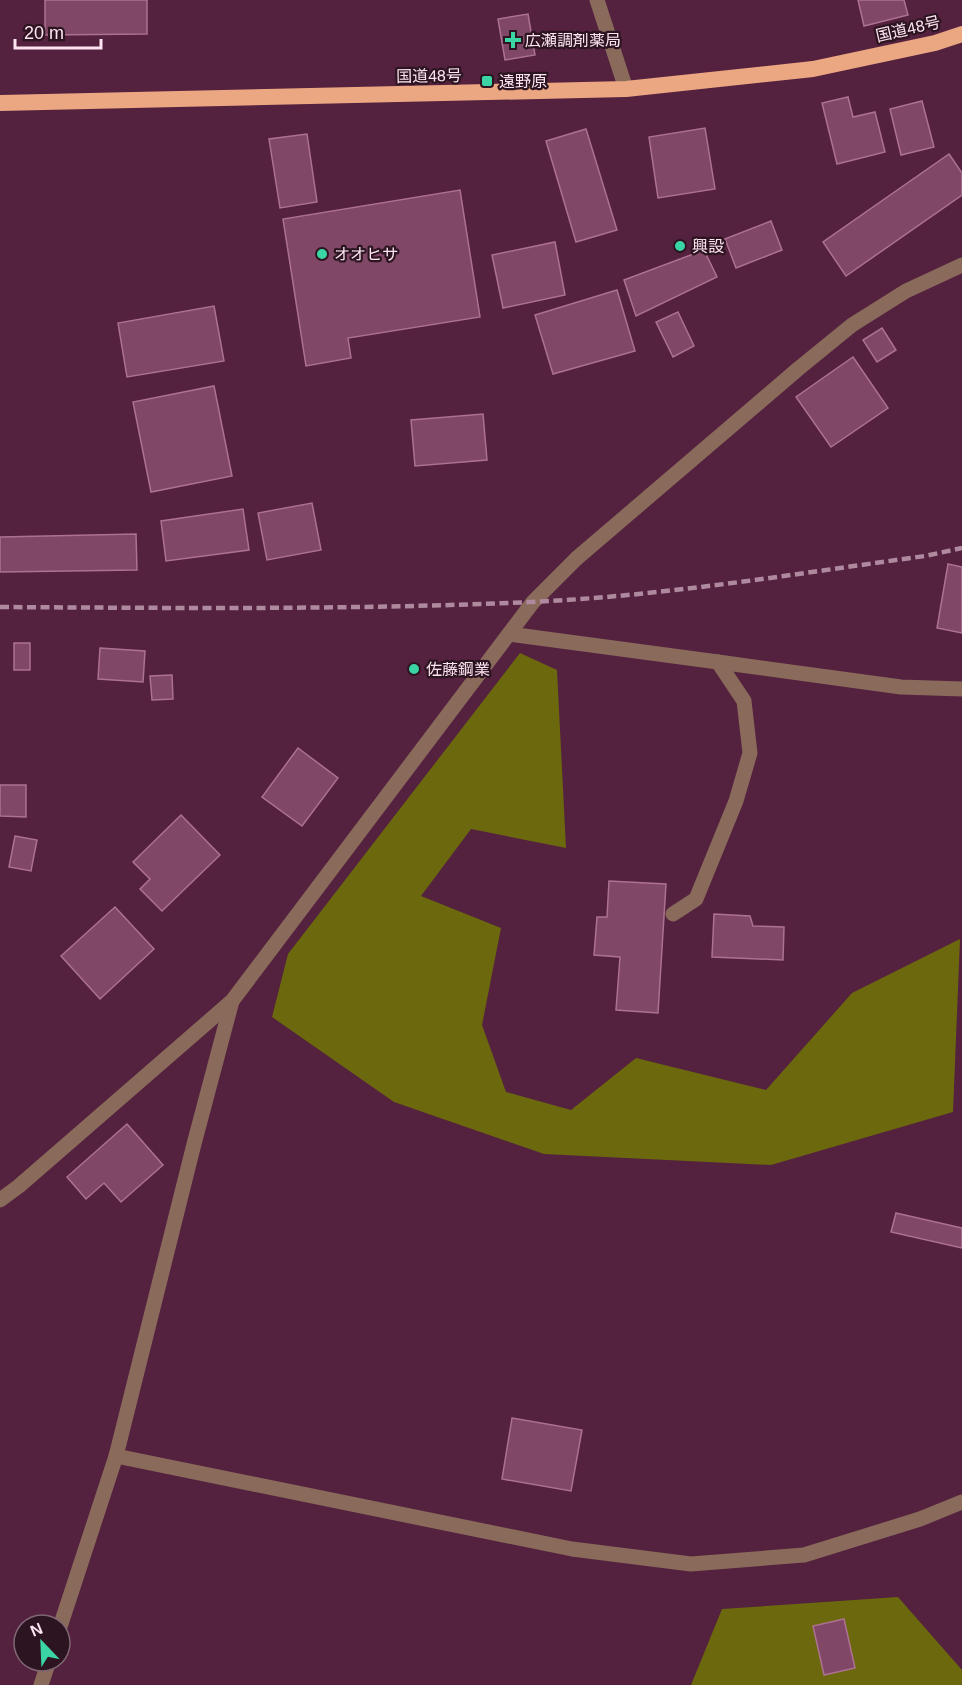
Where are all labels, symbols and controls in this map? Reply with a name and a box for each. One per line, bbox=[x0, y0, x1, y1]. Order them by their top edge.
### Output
scale bar bbox=[15, 12, 100, 50]
street label: 国道48号 bbox=[874, 13, 942, 45]
text: 20 m bbox=[24, 23, 64, 43]
place label: 広瀬調剤薬局 bbox=[525, 32, 621, 49]
marker: 広瀬調剤薬局 bbox=[506, 33, 520, 47]
street label: 国道48号 bbox=[396, 67, 462, 85]
place label: 遠野原 bbox=[499, 73, 547, 90]
marker: 遠野原 bbox=[480, 74, 494, 88]
place label: 興設 bbox=[692, 238, 724, 255]
marker: 興設 bbox=[673, 239, 687, 253]
place label: オオヒサ bbox=[334, 246, 398, 263]
marker: オオヒサ bbox=[315, 247, 329, 261]
place label: 佐藤鋼業 bbox=[426, 661, 490, 678]
marker: 佐藤鋼業 bbox=[407, 662, 421, 676]
north arrow bbox=[12, 1613, 72, 1673]
text: N bbox=[28, 1620, 45, 1640]

